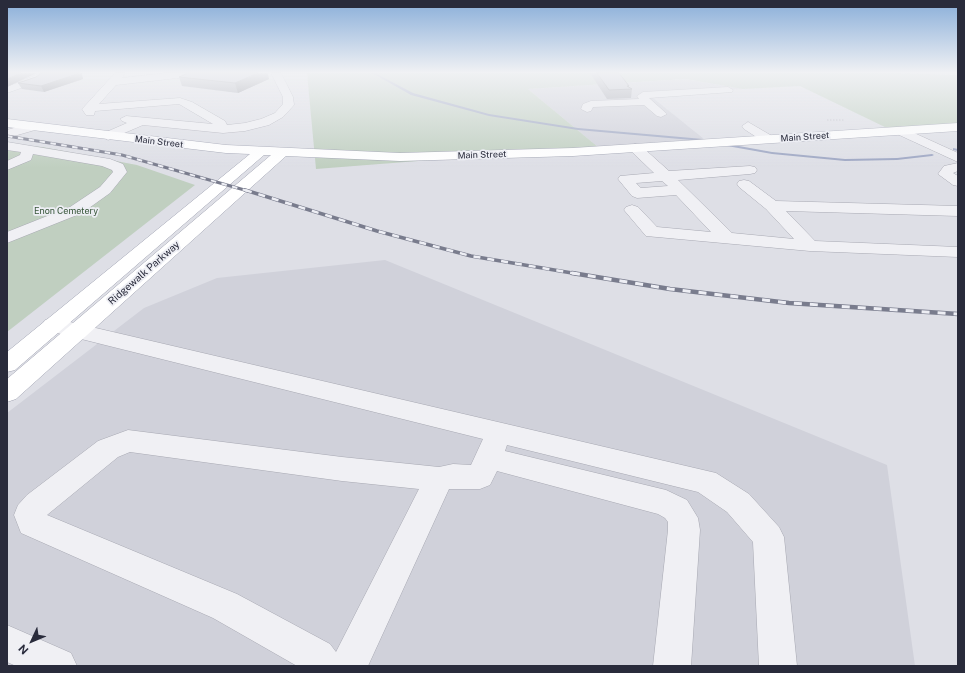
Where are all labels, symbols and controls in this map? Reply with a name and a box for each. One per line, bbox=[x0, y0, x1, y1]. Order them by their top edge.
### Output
street label: Main Street bbox=[780, 130, 830, 144]
street label: Main Street bbox=[134, 134, 184, 150]
street label: Main Street bbox=[457, 149, 507, 161]
park label: Enon Cemetery bbox=[34, 206, 98, 216]
street label: Ridgewalk Parkway bbox=[106, 239, 182, 307]
north arrow bbox=[12, 621, 52, 661]
text: N bbox=[16, 642, 31, 657]

